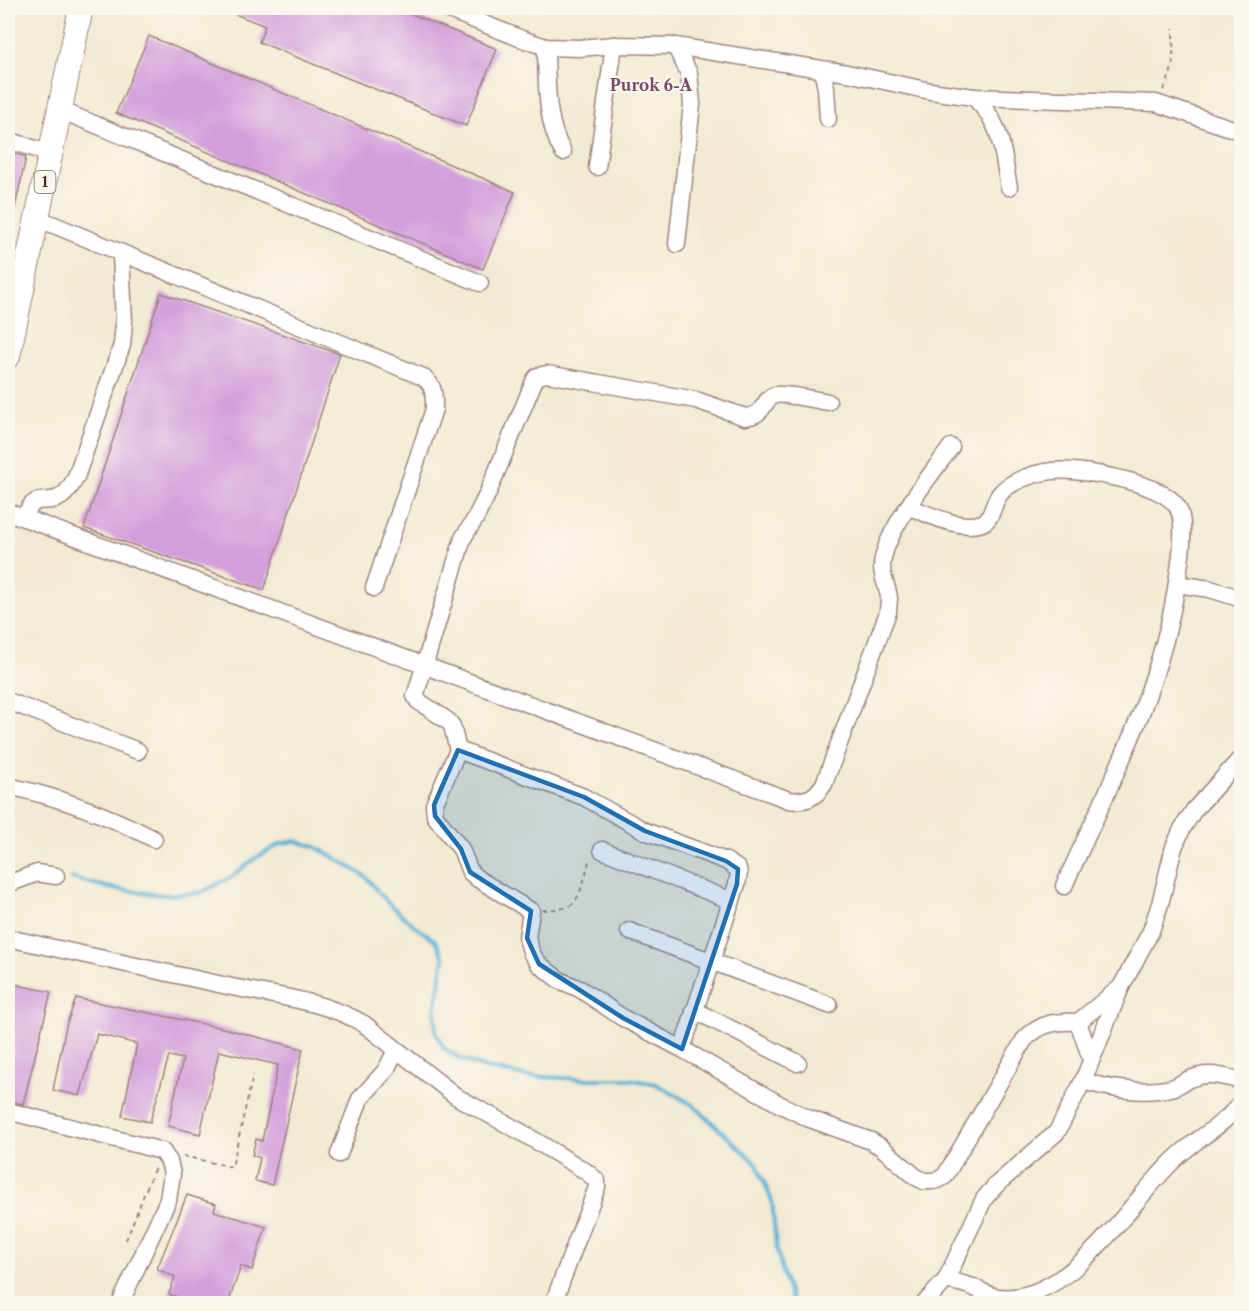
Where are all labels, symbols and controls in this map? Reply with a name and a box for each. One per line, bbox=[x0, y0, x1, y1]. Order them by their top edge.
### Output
district label: Purok 6-A bbox=[610, 75, 693, 95]
road number: 1 bbox=[34, 171, 56, 193]

